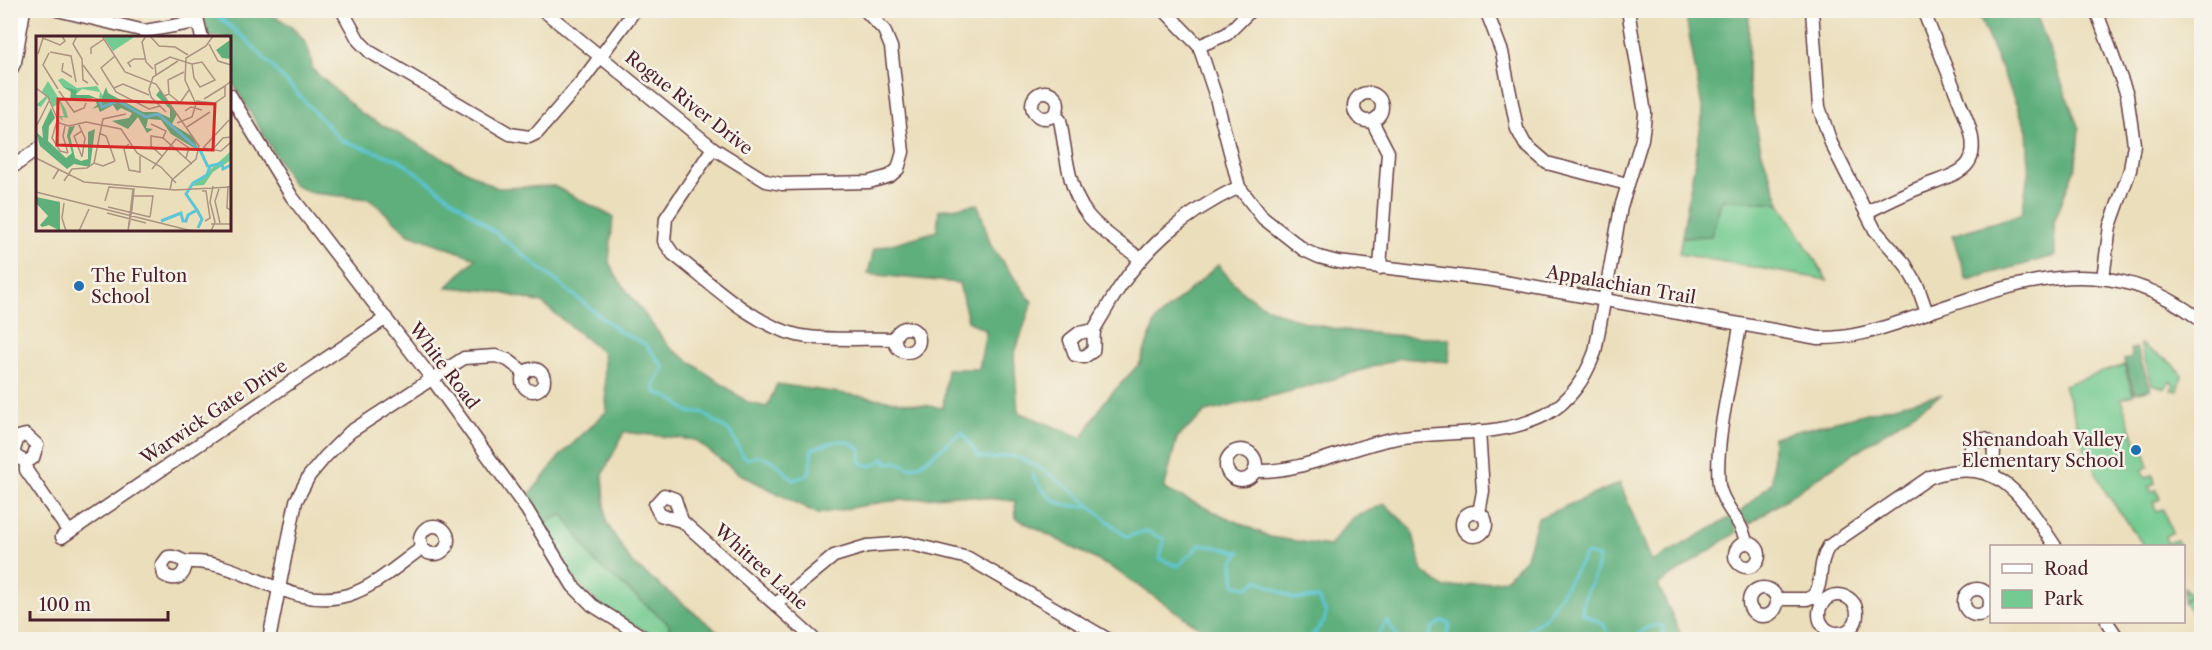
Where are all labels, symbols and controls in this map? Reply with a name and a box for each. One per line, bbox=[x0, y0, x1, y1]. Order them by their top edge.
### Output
inset map bbox=[36, 36, 231, 231]
street label: Rogue River Drive bbox=[621, 46, 757, 160]
street label: Appalachian Trail bbox=[1544, 261, 1697, 309]
place label: The Fulton School bbox=[91, 265, 187, 308]
marker: The Fulton School bbox=[72, 279, 86, 293]
street label: White Road bbox=[404, 318, 484, 414]
street label: Warwick Gate Drive bbox=[136, 355, 291, 470]
place label: Shenandoah Valley Elementary School bbox=[1961, 429, 2125, 472]
marker: Shenandoah Valley Elementary School bbox=[2129, 443, 2143, 457]
street label: Whitree Lane bbox=[709, 519, 812, 615]
legend bbox=[1990, 545, 2185, 623]
text: Road bbox=[2044, 558, 2089, 580]
scale bar bbox=[30, 584, 168, 622]
text: Park bbox=[2044, 588, 2085, 610]
text: 100 m bbox=[39, 594, 91, 616]

